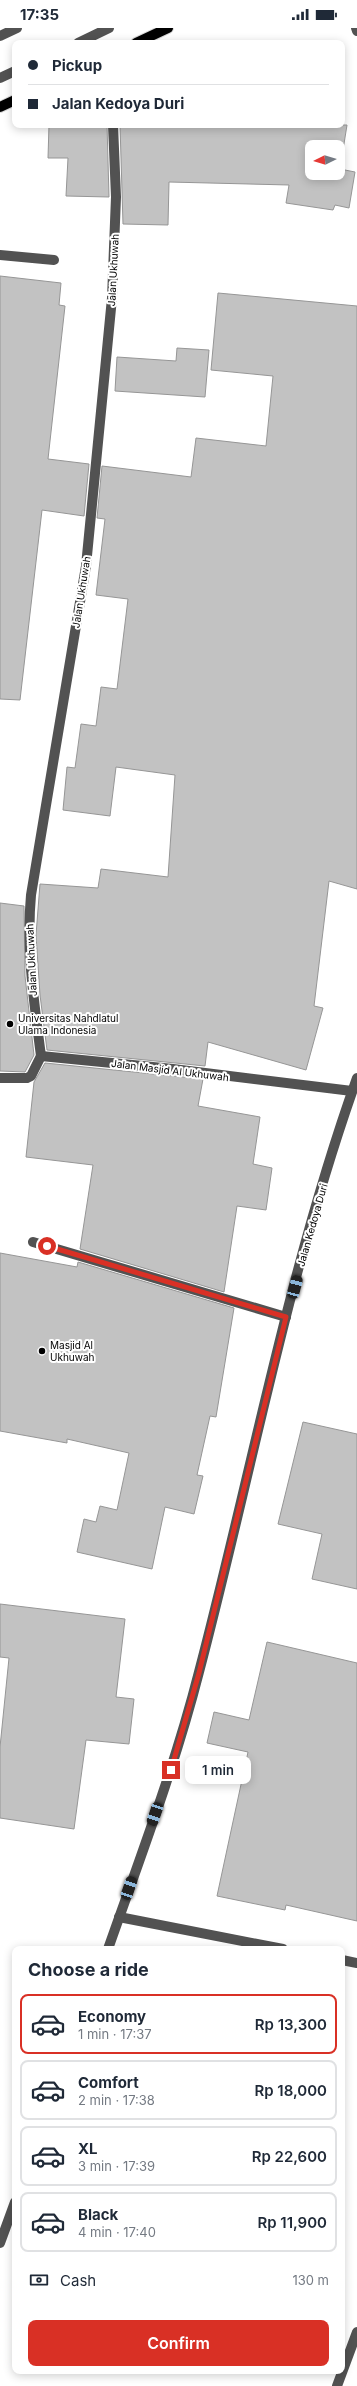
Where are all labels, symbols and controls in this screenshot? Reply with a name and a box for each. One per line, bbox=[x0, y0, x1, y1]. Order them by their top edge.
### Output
text: 17:35 bbox=[20, 5, 59, 24]
text: Pickup bbox=[52, 56, 102, 75]
text: Jalan Kedoya Duri bbox=[52, 94, 184, 113]
north arrow bbox=[305, 140, 345, 180]
map controls bbox=[305, 140, 345, 180]
street label: Jalan Ukhuwah bbox=[105, 233, 121, 307]
street label: Jalan Ukhuwah bbox=[69, 555, 93, 629]
street label: Jalan Ukhuwah bbox=[23, 923, 39, 997]
place label: Universitas Nahdlatul Ulama Indonesia bbox=[18, 1012, 118, 1036]
marker: Universitas Nahdlatul Ulama Indonesia bbox=[5, 1019, 15, 1029]
street label: Jalan Masjid Al Ukhuwah bbox=[111, 1057, 230, 1083]
street label: Jalan Kedoya Duri bbox=[294, 1182, 330, 1268]
route start bbox=[38, 1237, 56, 1255]
car bbox=[286, 1274, 304, 1300]
place label: Masjid Al Ukhuwah bbox=[50, 1339, 95, 1363]
marker: Masjid Al Ukhuwah bbox=[37, 1346, 47, 1356]
callout: 1 min bbox=[185, 1756, 251, 1784]
route end bbox=[162, 1761, 180, 1779]
text: 1 min bbox=[202, 1762, 234, 1778]
car bbox=[145, 1801, 165, 1827]
car bbox=[119, 1875, 139, 1901]
text: Choose a ride bbox=[28, 1959, 149, 1980]
icon: car bbox=[30, 2006, 66, 2042]
text: Economy bbox=[78, 2007, 146, 2026]
text: Rp 13,300 bbox=[255, 2015, 327, 2034]
text: 1 min · 17:37 bbox=[78, 2026, 152, 2042]
icon: car bbox=[30, 2072, 66, 2108]
text: Comfort bbox=[78, 2073, 139, 2092]
text: Rp 18,000 bbox=[254, 2081, 327, 2100]
text: 2 min · 17:38 bbox=[78, 2092, 155, 2108]
icon: car bbox=[30, 2138, 66, 2174]
text: XL bbox=[78, 2139, 98, 2158]
text: Rp 22,600 bbox=[252, 2147, 327, 2166]
text: 3 min · 17:39 bbox=[78, 2158, 155, 2174]
icon: car bbox=[30, 2204, 66, 2240]
text: Black bbox=[78, 2205, 118, 2224]
text: Rp 11,900 bbox=[257, 2213, 327, 2232]
text: 4 min · 17:40 bbox=[78, 2224, 156, 2240]
icon: cash bbox=[28, 2269, 50, 2291]
text: Cash bbox=[60, 2271, 96, 2290]
text: 130 m bbox=[292, 2272, 329, 2288]
button: Confirm bbox=[28, 2320, 329, 2366]

